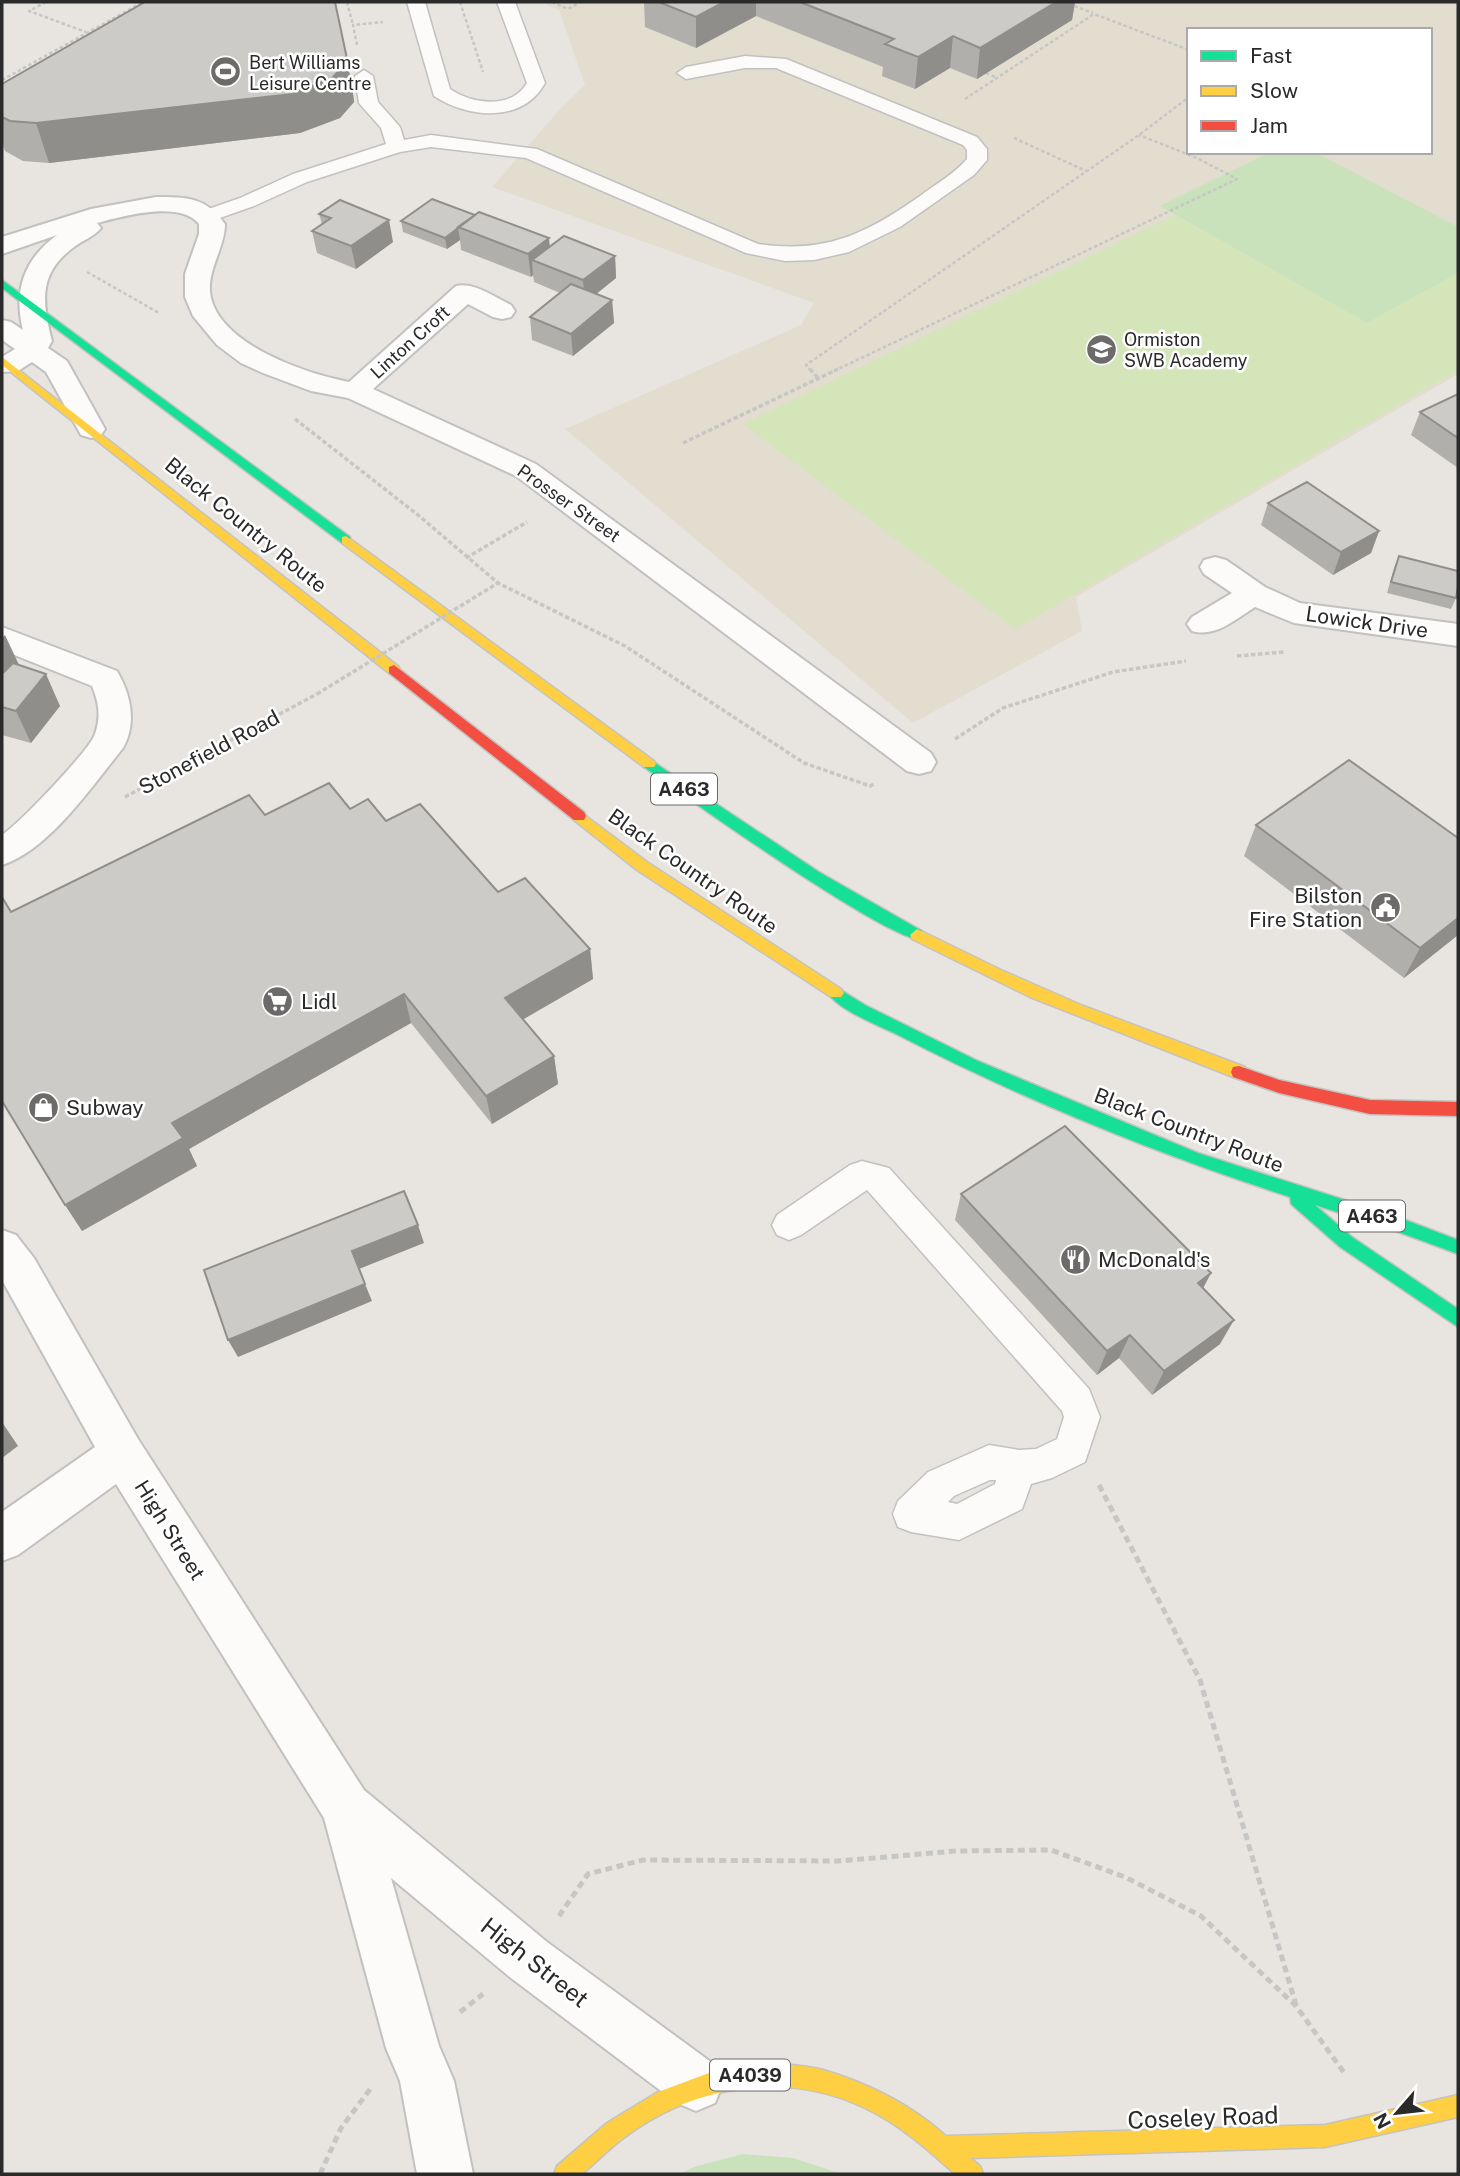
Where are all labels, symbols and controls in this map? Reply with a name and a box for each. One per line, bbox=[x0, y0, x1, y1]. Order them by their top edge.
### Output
legend bbox=[1187, 28, 1432, 154]
text: Fast bbox=[1250, 43, 1292, 68]
place label: Bert Williams Leisure Centre bbox=[249, 52, 371, 94]
sports icon: Bert Williams Leisure Centre bbox=[209, 55, 243, 89]
text: Slow bbox=[1250, 78, 1298, 103]
text: Jam bbox=[1250, 113, 1288, 138]
street label: Linton Croft bbox=[366, 301, 454, 383]
place label: Ormiston SWB Academy bbox=[1124, 329, 1248, 371]
school or university icon: Ormiston SWB Academy bbox=[1084, 332, 1118, 366]
street label: Black Country Route bbox=[160, 452, 332, 598]
street label: Prosser Street bbox=[513, 460, 625, 546]
street label: Lowick Drive bbox=[1304, 601, 1430, 643]
street label: Stonefield Road bbox=[134, 704, 284, 800]
road number: A463 bbox=[651, 774, 717, 804]
street label: Black Country Route bbox=[604, 803, 782, 939]
place label: Bilston Fire Station bbox=[1249, 883, 1362, 932]
public building icon: Bilston Fire Station bbox=[1368, 890, 1402, 924]
supermarket icon: Lidl bbox=[261, 984, 295, 1018]
place label: Lidl bbox=[301, 989, 337, 1014]
street label: Black Country Route bbox=[1091, 1082, 1287, 1178]
shop icon: Subway bbox=[26, 1090, 60, 1124]
place label: Subway bbox=[66, 1095, 143, 1120]
road number: A463 bbox=[1339, 1200, 1405, 1232]
restaurant icon: McDonald's bbox=[1058, 1242, 1092, 1276]
place label: McDonald's bbox=[1098, 1247, 1210, 1272]
street label: High Street bbox=[129, 1476, 211, 1584]
street label: High Street bbox=[476, 1911, 594, 2013]
road number: A4039 bbox=[710, 2060, 790, 2090]
north arrow bbox=[1362, 2078, 1432, 2148]
street label: Coseley Road bbox=[1127, 2100, 1279, 2134]
text: N bbox=[1369, 2109, 1395, 2133]

